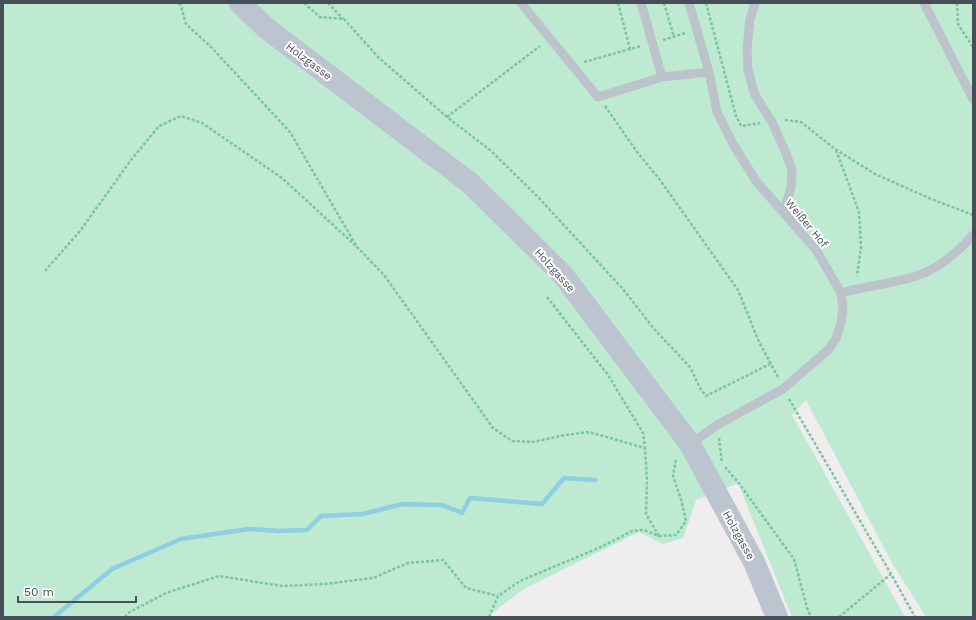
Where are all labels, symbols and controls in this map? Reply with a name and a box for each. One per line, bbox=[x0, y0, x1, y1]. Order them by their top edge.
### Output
street label: Holzgasse bbox=[283, 40, 334, 83]
street label: Weißer Hof bbox=[783, 196, 831, 251]
street label: Holzgasse bbox=[532, 246, 577, 295]
street label: Holzgasse bbox=[720, 509, 757, 562]
scale bar bbox=[18, 578, 136, 604]
text: 50 m bbox=[24, 585, 54, 599]

